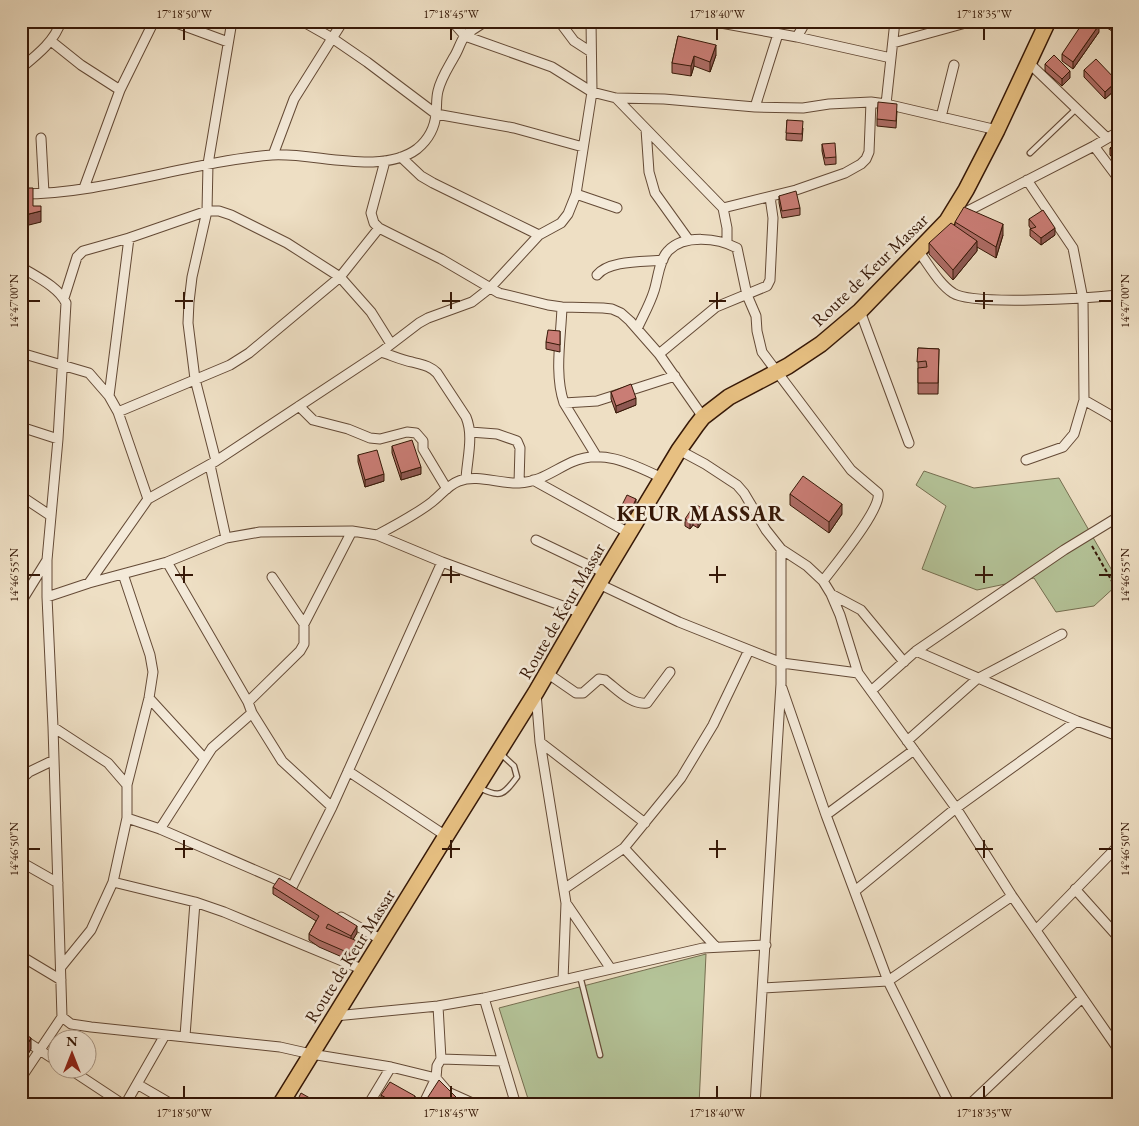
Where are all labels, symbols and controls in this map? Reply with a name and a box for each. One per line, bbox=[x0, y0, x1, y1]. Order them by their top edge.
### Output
text: 17°18'50"W bbox=[156, 6, 213, 22]
text: 17°18'45"W bbox=[423, 6, 480, 22]
text: 17°18'40"W bbox=[689, 6, 746, 22]
text: 17°18'35"W bbox=[956, 6, 1013, 22]
street label: Route de Keur Massar bbox=[806, 208, 933, 331]
text: 14°47'00"N bbox=[6, 274, 22, 328]
text: 14°47'00"N bbox=[1117, 274, 1133, 328]
district label: KEUR MASSAR bbox=[617, 499, 785, 528]
street label: Route de Keur Massar bbox=[513, 539, 610, 683]
text: 14°46'55"N bbox=[6, 548, 22, 602]
text: 14°46'55"N bbox=[1117, 548, 1133, 602]
text: 14°46'50"N bbox=[6, 822, 22, 876]
text: 14°46'50"N bbox=[1117, 822, 1133, 876]
street label: Route de Keur Massar bbox=[299, 885, 400, 1027]
north arrow bbox=[48, 1028, 98, 1078]
text: N bbox=[66, 1032, 78, 1050]
text: 17°18'50"W bbox=[156, 1105, 213, 1121]
text: 17°18'45"W bbox=[423, 1105, 480, 1121]
text: 17°18'40"W bbox=[689, 1105, 746, 1121]
text: 17°18'35"W bbox=[956, 1105, 1013, 1121]

